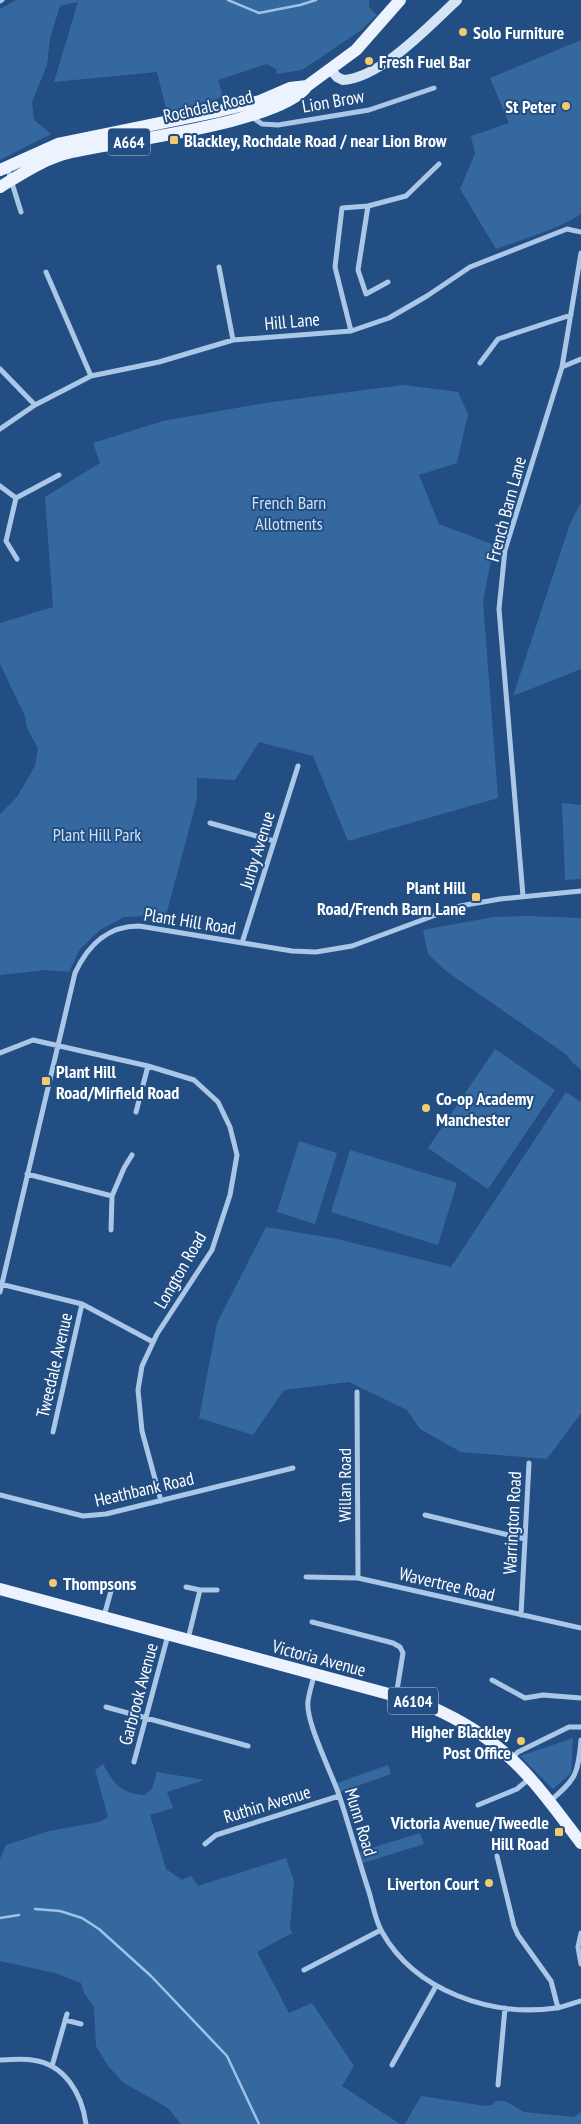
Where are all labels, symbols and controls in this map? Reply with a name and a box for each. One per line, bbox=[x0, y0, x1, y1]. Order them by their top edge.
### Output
place label: Solo Furniture bbox=[473, 21, 565, 44]
marker: Solo Furniture bbox=[457, 26, 469, 38]
place label: Fresh Fuel Bar bbox=[379, 50, 471, 73]
marker: Fresh Fuel Bar bbox=[363, 55, 375, 67]
street label: Lion Brow bbox=[300, 84, 366, 118]
street label: Rochdale Road bbox=[161, 85, 255, 127]
place label: St Peter bbox=[505, 95, 557, 118]
marker: St Peter bbox=[560, 100, 572, 112]
road number: A664 bbox=[108, 128, 150, 156]
place label: Blackley, Rochdale Road / near Lion Brow bbox=[184, 129, 447, 152]
marker: Blackley, Rochdale Road / near Lion Brow bbox=[168, 134, 180, 146]
street label: Hill Lane bbox=[263, 307, 321, 335]
street label: French Barn Lane bbox=[481, 454, 531, 564]
park label: French Barn Allotments bbox=[252, 491, 326, 535]
street label: Jurby Avenue bbox=[234, 808, 280, 892]
park label: Plant Hill Park bbox=[53, 823, 141, 846]
place label: Plant Hill Road/French Barn Lane bbox=[317, 876, 467, 920]
marker: Plant Hill Road/French Barn Lane bbox=[470, 891, 482, 903]
street label: Plant Hill Road bbox=[142, 902, 238, 940]
place label: Plant Hill Road/Mirfield Road bbox=[56, 1060, 179, 1104]
marker: Plant Hill Road/Mirfield Road bbox=[40, 1075, 52, 1087]
place label: Co-op Academy Manchester bbox=[436, 1087, 534, 1131]
marker: Co-op Academy Manchester bbox=[420, 1102, 432, 1114]
street label: Longton Road bbox=[149, 1227, 211, 1313]
street label: Tweedale Avenue bbox=[31, 1310, 77, 1420]
street label: Willan Road bbox=[333, 1448, 356, 1522]
street label: Heathbank Road bbox=[92, 1466, 196, 1512]
street label: Warrington Road bbox=[498, 1471, 526, 1575]
street label: Wavertree Road bbox=[397, 1562, 497, 1606]
place label: Thompsons bbox=[63, 1572, 136, 1595]
marker: Thompsons bbox=[47, 1577, 59, 1589]
street label: Victoria Avenue bbox=[269, 1634, 368, 1682]
street label: Garbrook Avenue bbox=[113, 1640, 163, 1748]
road number: A6104 bbox=[388, 1688, 438, 1714]
place label: Higher Blackley Post Office bbox=[411, 1720, 512, 1764]
marker: Higher Blackley Post Office bbox=[515, 1735, 527, 1747]
street label: Ruthin Avenue bbox=[221, 1780, 313, 1828]
street label: Munn Road bbox=[340, 1785, 382, 1859]
place label: Victoria Avenue/Tweedle Hill Road bbox=[390, 1811, 549, 1855]
marker: Victoria Avenue/Tweedle Hill Road bbox=[553, 1826, 565, 1838]
place label: Liverton Court bbox=[387, 1872, 480, 1895]
marker: Liverton Court bbox=[483, 1877, 495, 1889]

